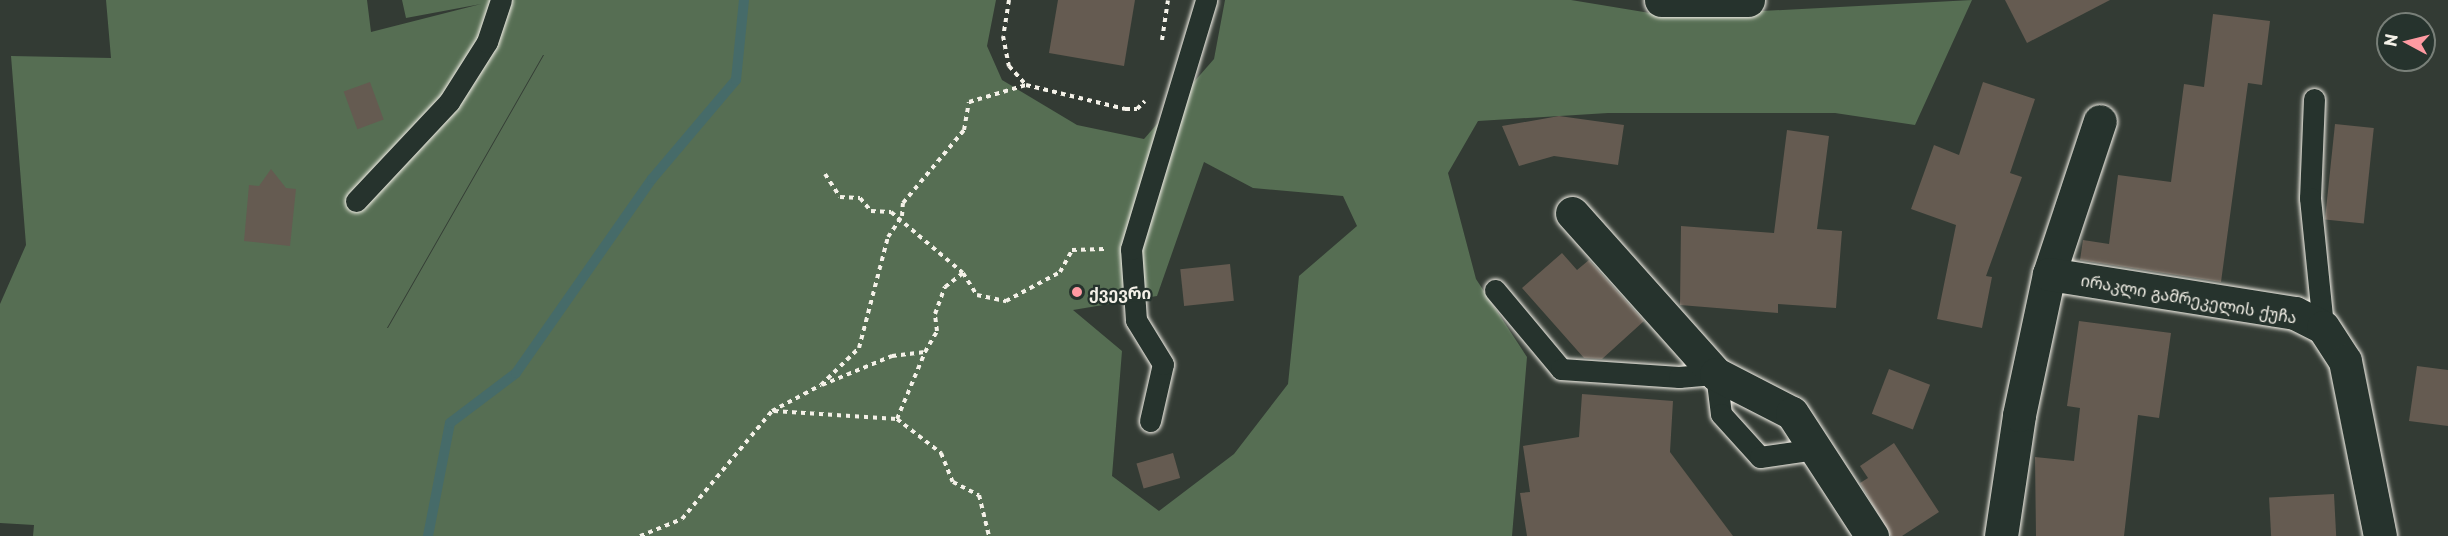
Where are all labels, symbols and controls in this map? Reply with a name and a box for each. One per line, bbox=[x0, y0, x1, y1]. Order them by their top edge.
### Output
north arrow bbox=[2376, 12, 2436, 72]
text: N bbox=[2377, 32, 2403, 48]
street label: ირაკლი გამრეკელის ქუჩა bbox=[2080, 270, 2298, 326]
place label: ქვევრი bbox=[1089, 282, 1151, 302]
marker: ქვევრი bbox=[1070, 285, 1084, 299]

